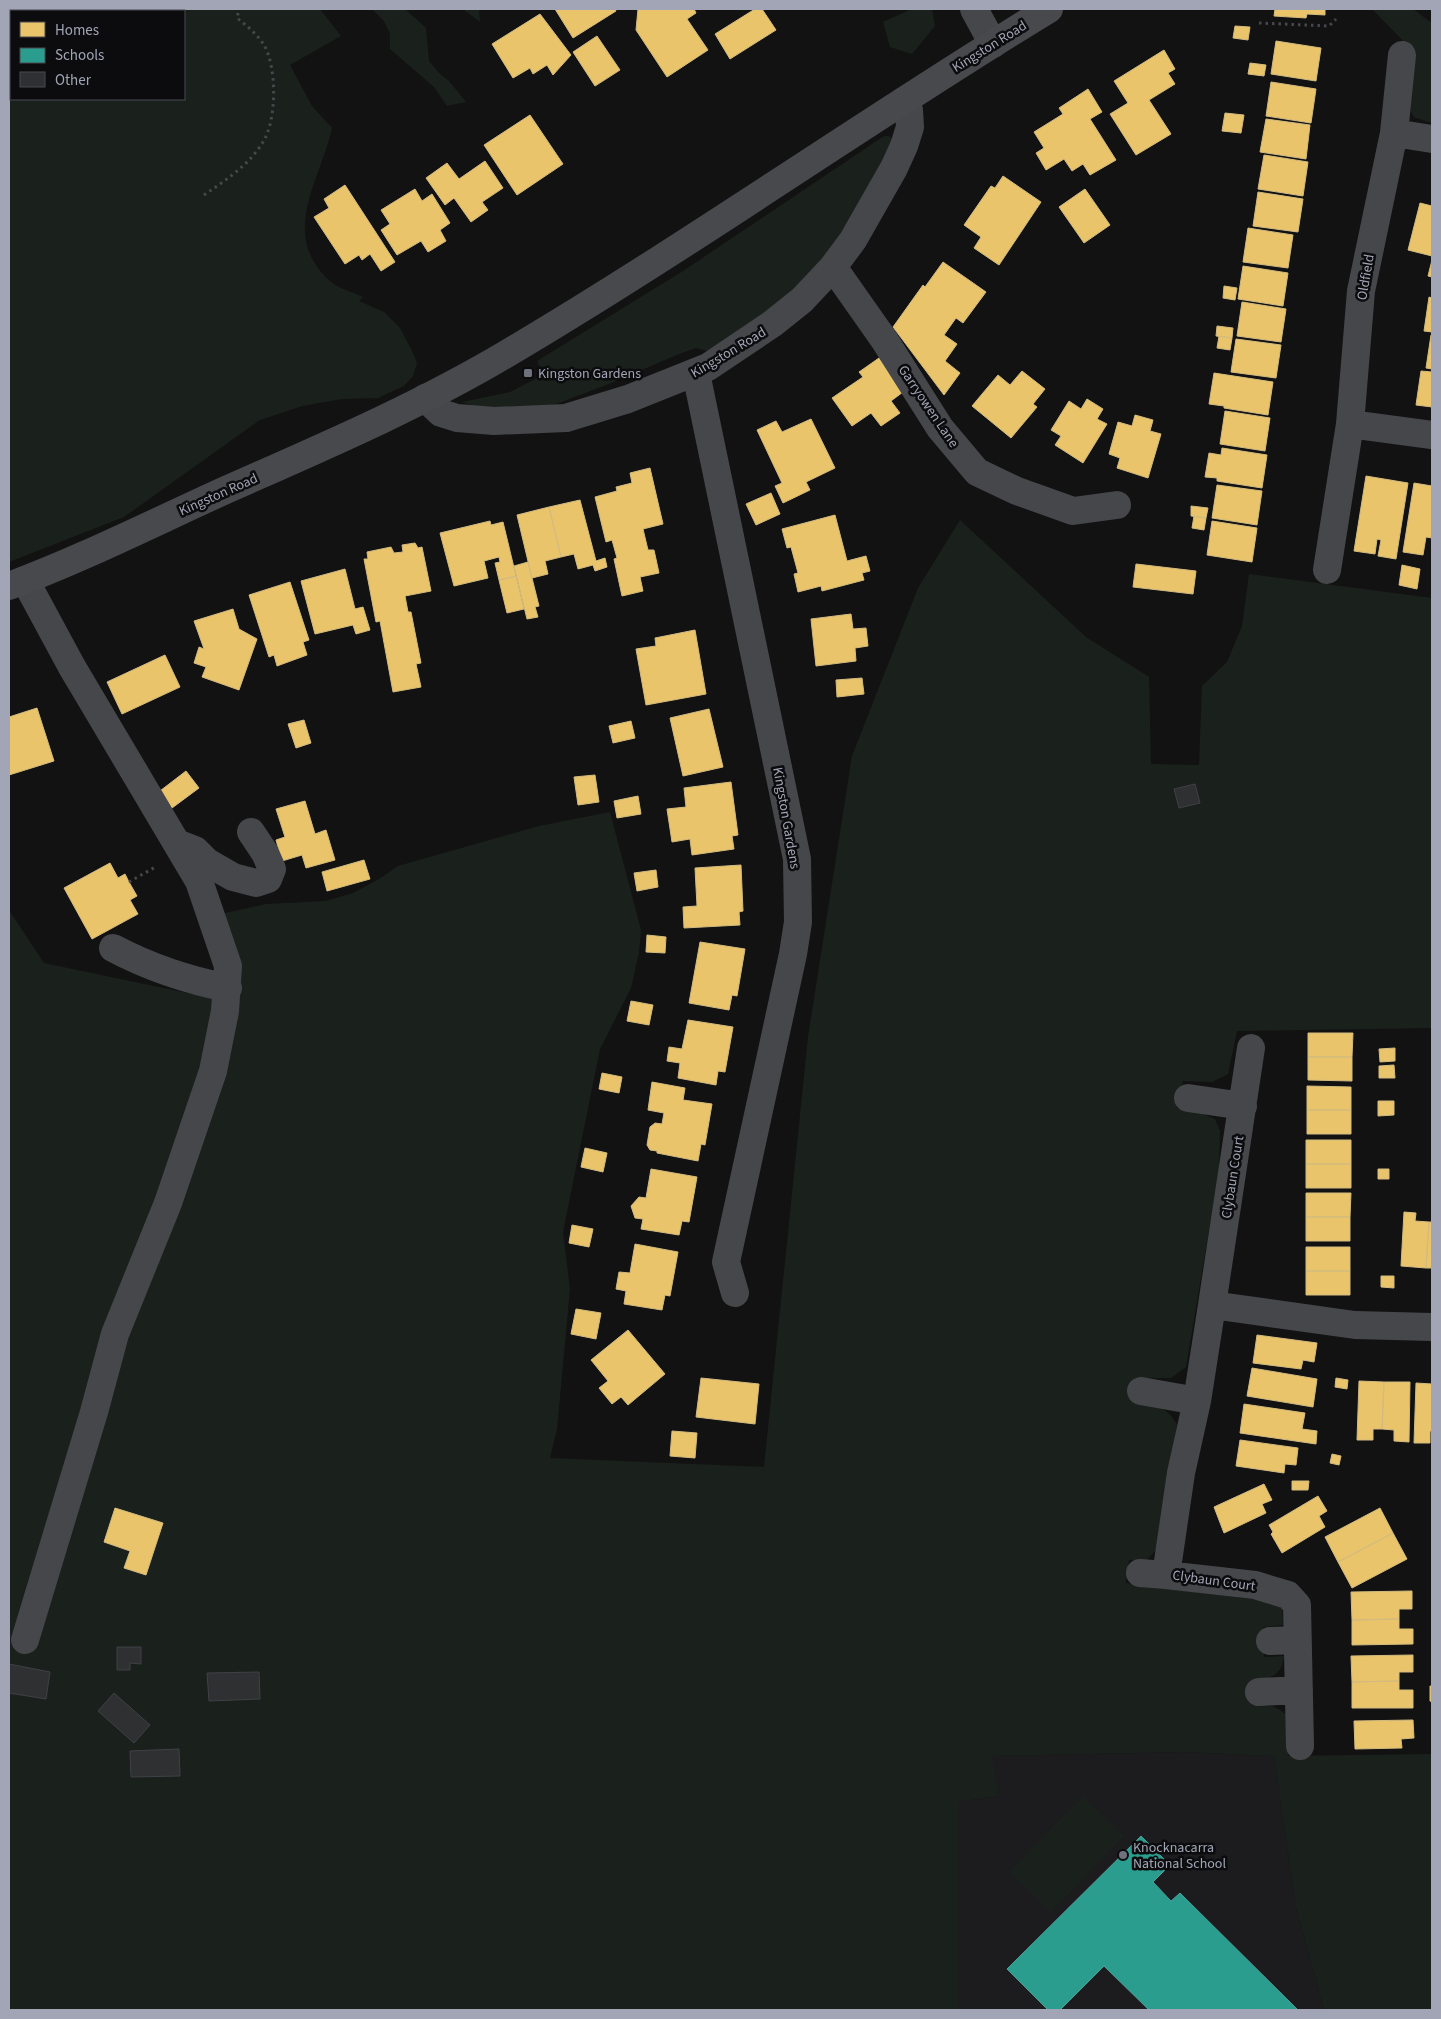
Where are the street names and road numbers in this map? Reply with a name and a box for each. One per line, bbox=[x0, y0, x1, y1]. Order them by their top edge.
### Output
street label: Kingston Road bbox=[948, 16, 1031, 78]
street label: Oldfield bbox=[1352, 253, 1380, 302]
street label: Kingston Road bbox=[687, 323, 770, 383]
street label: Garryowen Lane bbox=[893, 361, 963, 452]
street label: Kingston Road bbox=[176, 469, 261, 521]
street label: Kingston Gardens bbox=[767, 766, 805, 871]
street label: Clybaun Court bbox=[1217, 1134, 1249, 1220]
street label: Clybaun Court bbox=[1171, 1565, 1257, 1597]

